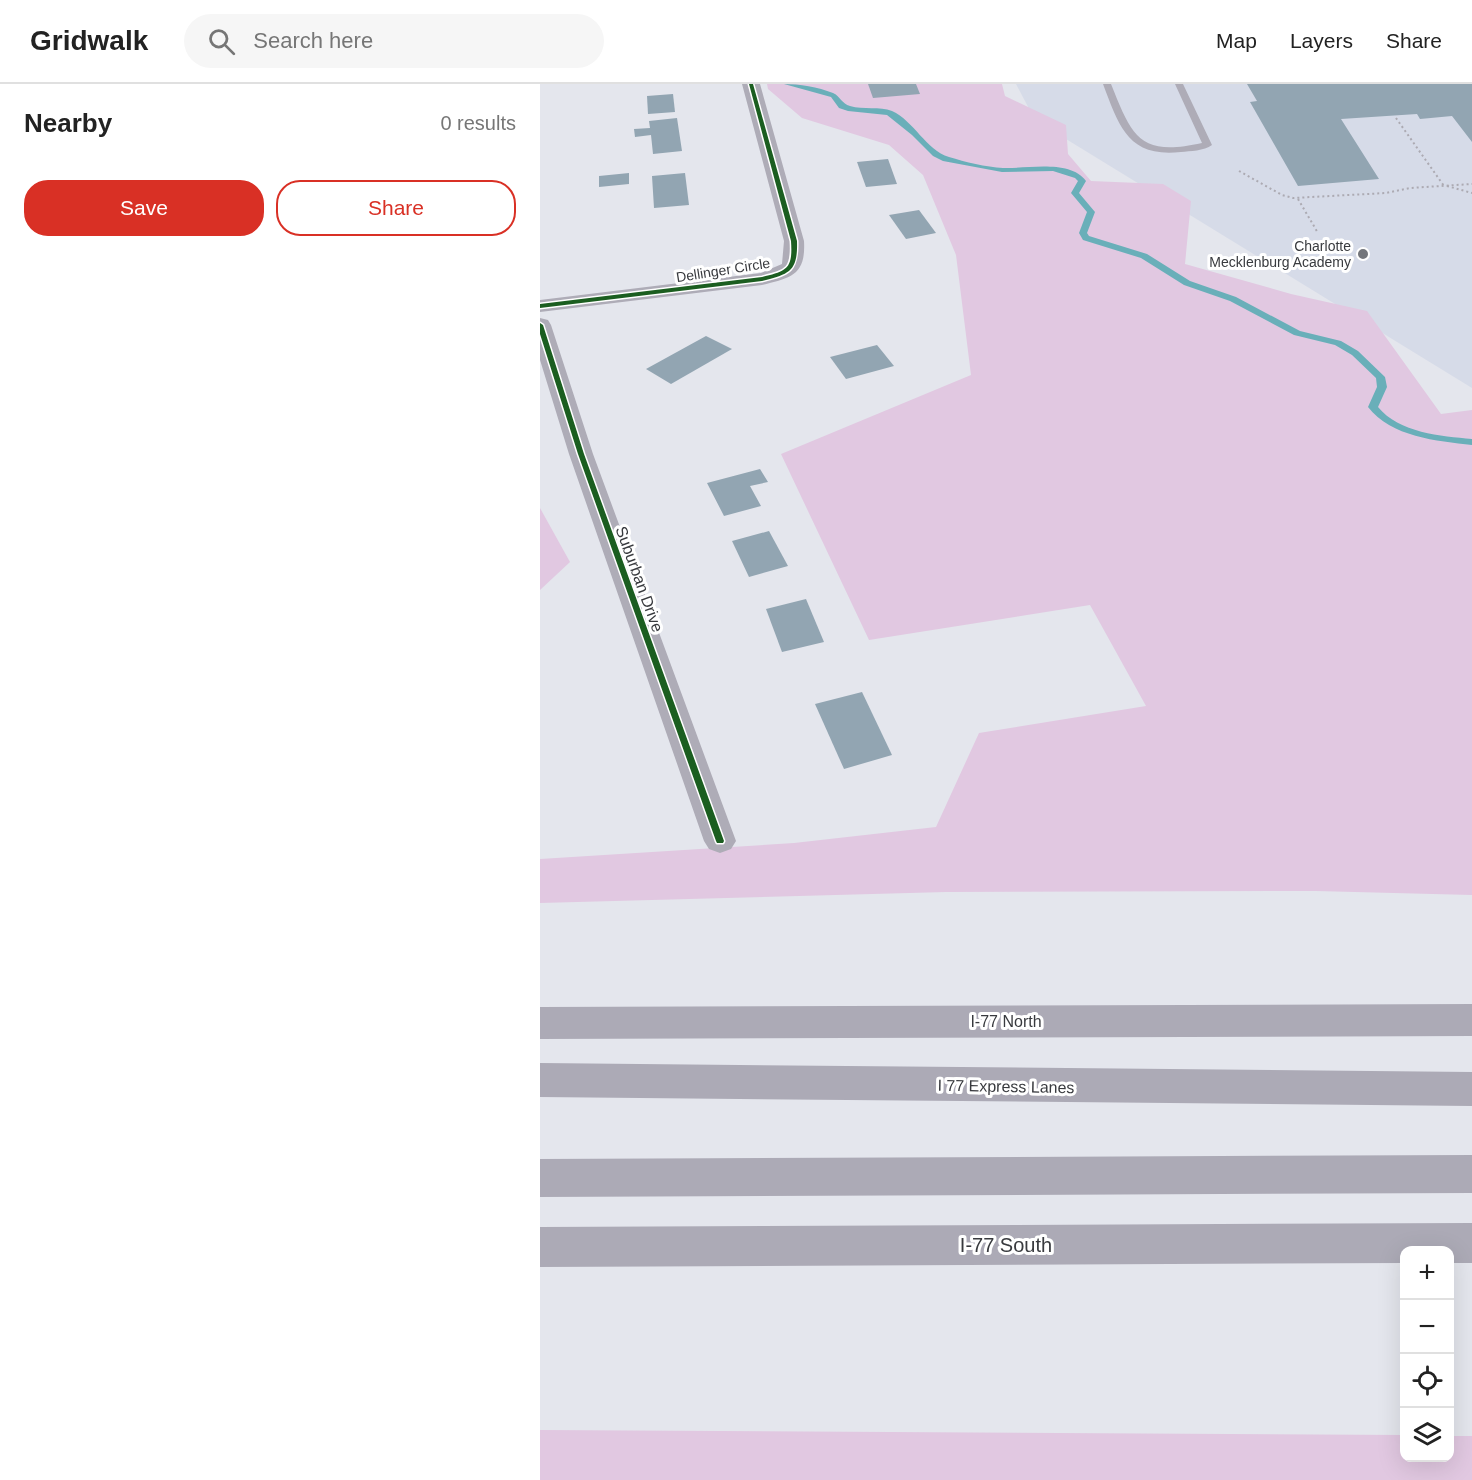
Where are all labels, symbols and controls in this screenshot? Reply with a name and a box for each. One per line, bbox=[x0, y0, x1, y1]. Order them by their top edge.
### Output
search box bbox=[184, 14, 604, 68]
text: Gridwalk bbox=[30, 25, 148, 56]
icon: search bbox=[205, 25, 238, 58]
text: Search here bbox=[253, 28, 373, 53]
text: Map bbox=[1216, 29, 1257, 52]
text: Layers bbox=[1290, 29, 1353, 52]
text: Share bbox=[1386, 29, 1442, 52]
text: Nearby bbox=[24, 108, 112, 138]
text: 0 results bbox=[440, 112, 516, 134]
button: Save bbox=[24, 180, 264, 236]
button: Share bbox=[276, 180, 516, 236]
place label: Charlotte Mecklenburg Academy bbox=[1209, 238, 1351, 270]
marker: Charlotte Mecklenburg Academy bbox=[1356, 247, 1370, 261]
street label: Dellinger Circle bbox=[675, 255, 771, 285]
street label: Suburban Drive bbox=[613, 524, 667, 634]
street label: I-77 North bbox=[970, 1013, 1042, 1030]
street label: I 77 Express Lanes bbox=[937, 1077, 1075, 1096]
street label: I-77 South bbox=[960, 1234, 1052, 1256]
map controls bbox=[1400, 1246, 1454, 1462]
button: + bbox=[1400, 1246, 1454, 1300]
button: − bbox=[1400, 1300, 1454, 1354]
button: locate bbox=[1400, 1354, 1454, 1408]
button: layers bbox=[1400, 1408, 1454, 1462]

